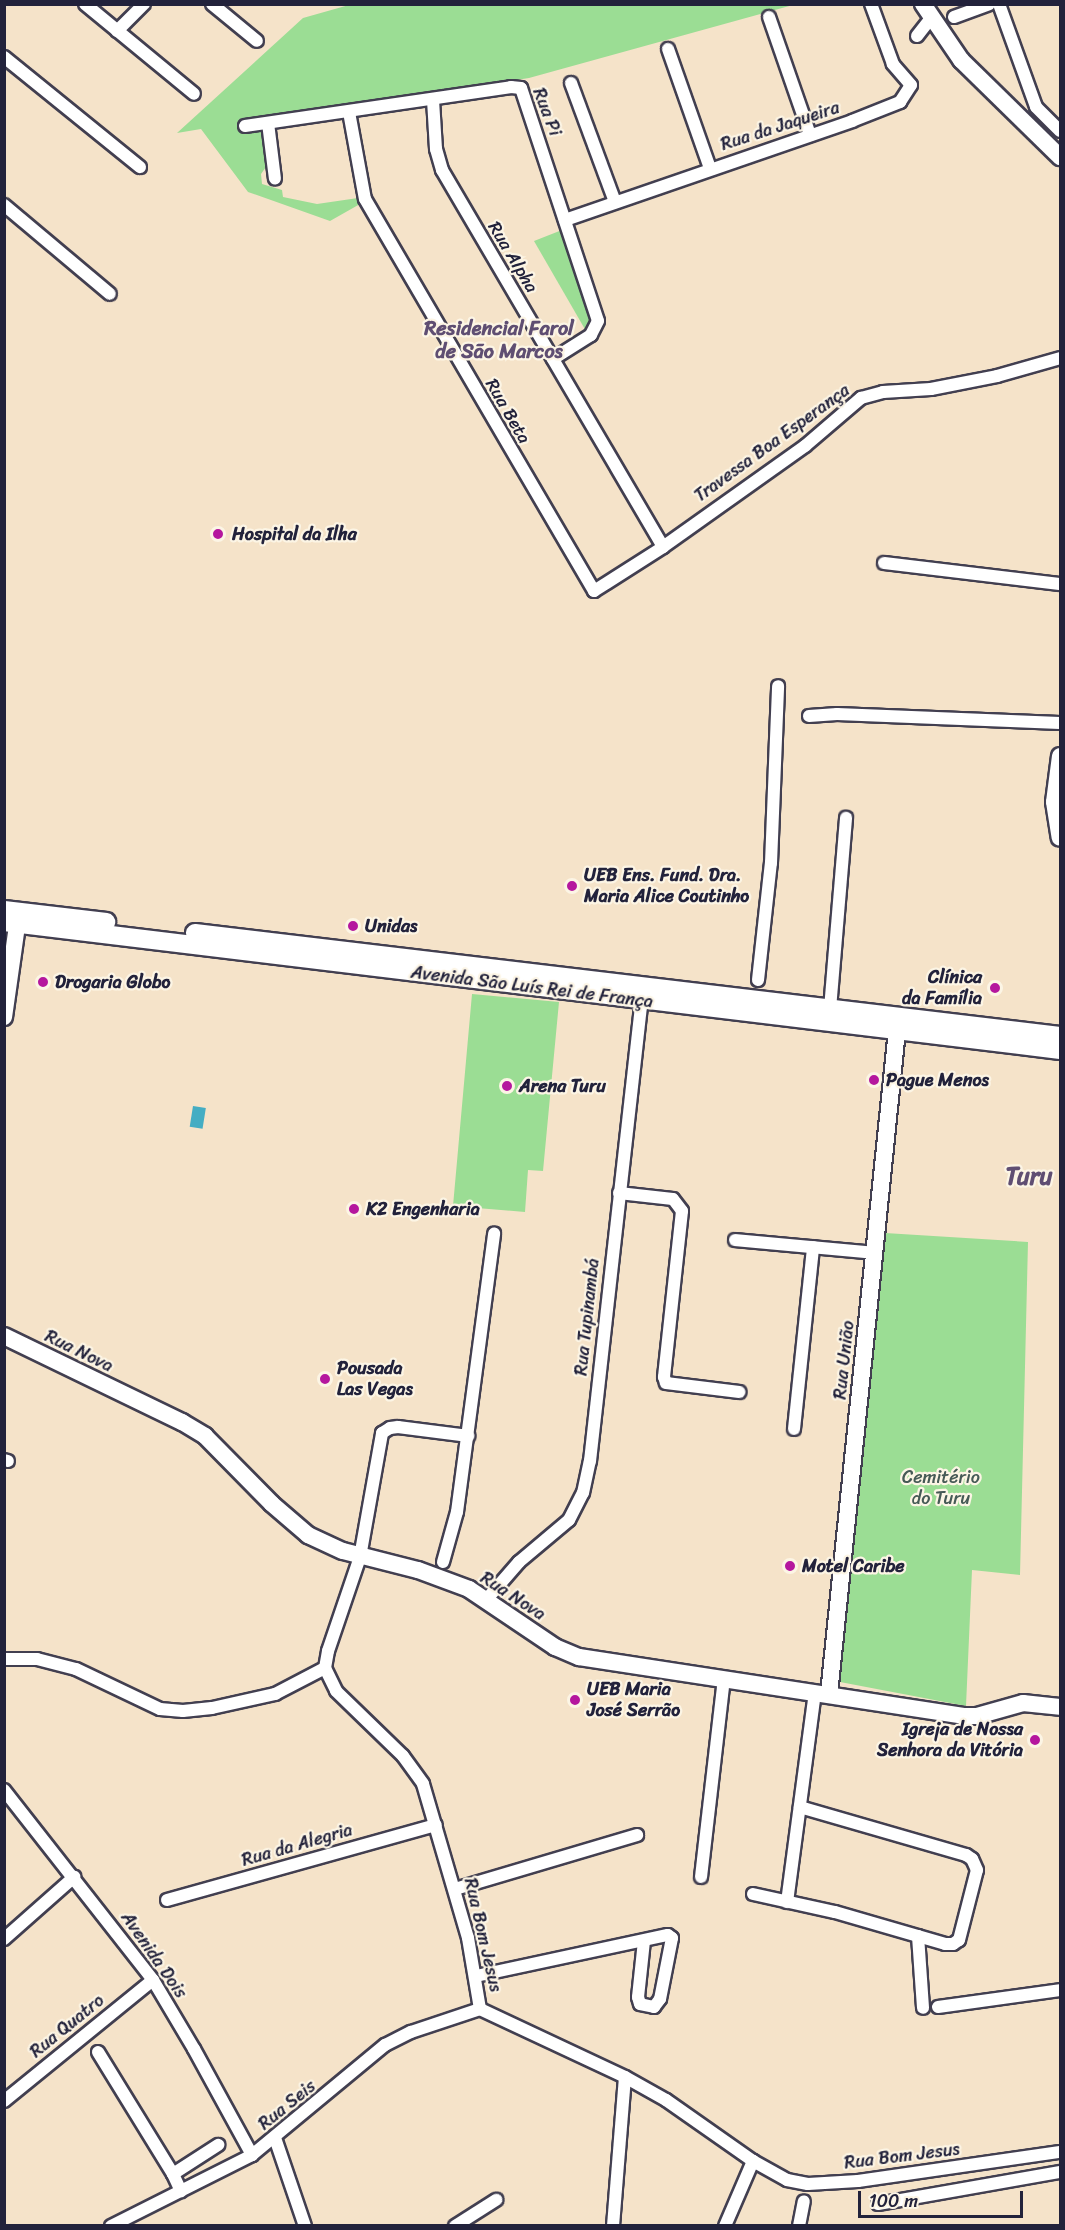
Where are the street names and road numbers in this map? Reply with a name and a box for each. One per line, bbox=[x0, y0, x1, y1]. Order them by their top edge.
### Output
street label: Rua Pi bbox=[528, 85, 566, 139]
street label: Rua da Jaqueira bbox=[718, 97, 842, 155]
street label: Rua Alpha bbox=[483, 217, 543, 297]
street label: Rua Beta bbox=[481, 375, 535, 447]
street label: Travessa Boa Esperança bbox=[690, 379, 854, 507]
street label: Avenida São Luís Rei de França bbox=[409, 961, 655, 1013]
street label: Rua Tupinambá bbox=[570, 1257, 604, 1377]
street label: Rua União bbox=[829, 1320, 859, 1400]
street label: Rua Nova bbox=[41, 1325, 117, 1377]
street label: Rua Nova bbox=[476, 1567, 550, 1625]
street label: Rua da Alegria bbox=[239, 1819, 355, 1871]
street label: Rua Bom Jesus bbox=[459, 1875, 507, 1995]
street label: Avenida Dois bbox=[116, 1908, 192, 2002]
street label: Rua Quatro bbox=[26, 1990, 108, 2062]
street label: Rua Seis bbox=[254, 2075, 320, 2135]
street label: Rua Bom Jesus bbox=[843, 2138, 961, 2174]

